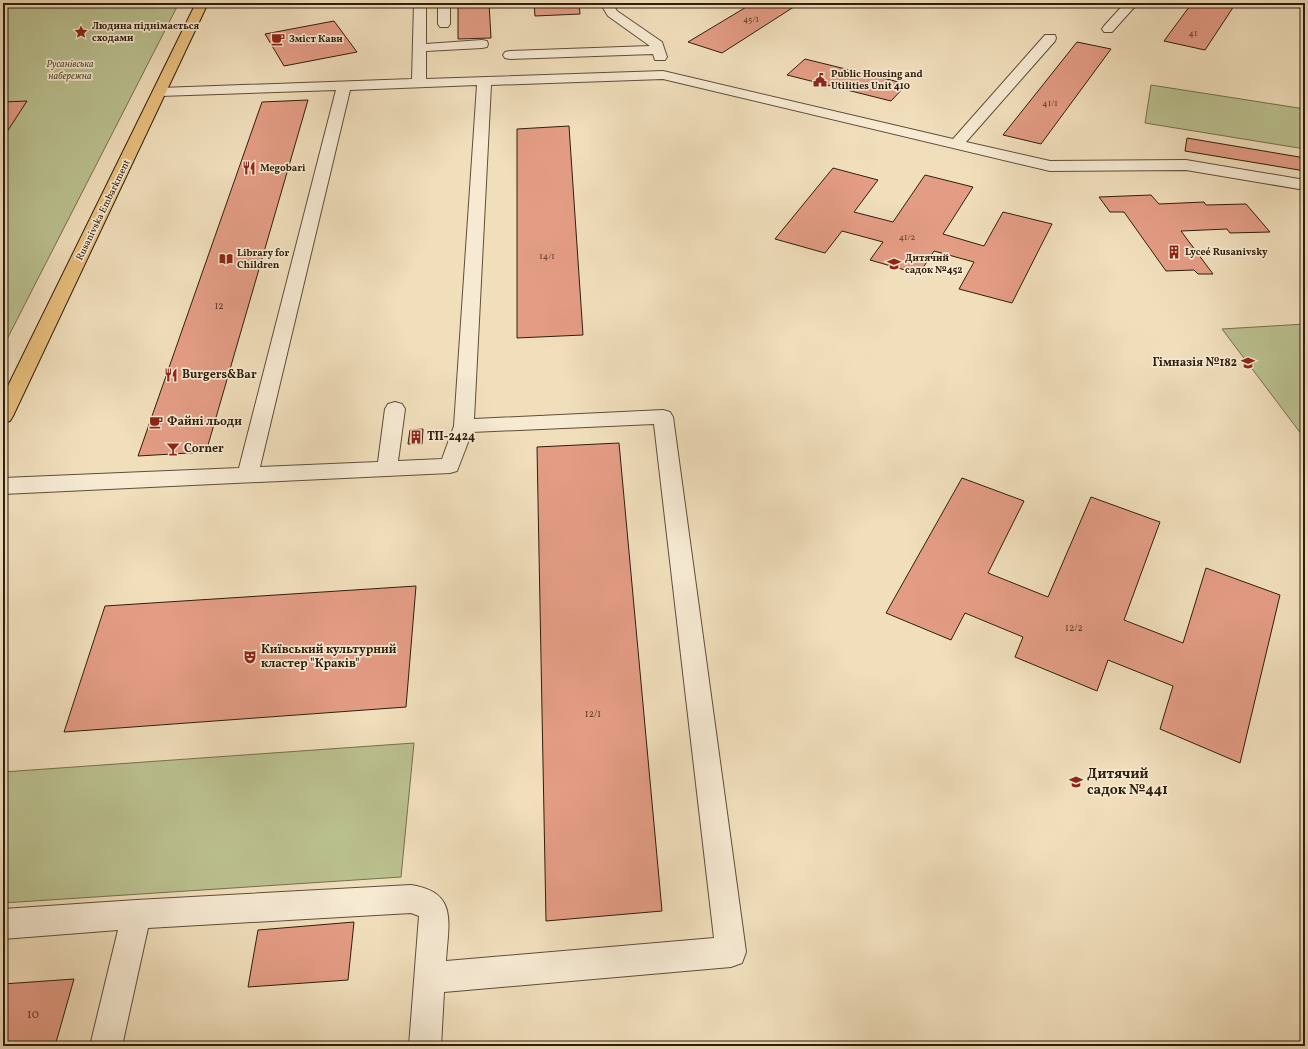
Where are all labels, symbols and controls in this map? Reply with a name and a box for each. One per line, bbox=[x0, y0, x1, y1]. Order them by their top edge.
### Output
house number: 45/1 bbox=[743, 13, 759, 26]
place label: Людина піднімається сходами bbox=[92, 19, 199, 45]
place icon: Людина піднімається сходами bbox=[73, 24, 89, 40]
house number: 41 bbox=[1189, 27, 1197, 40]
cafe icon: Зміст Кави bbox=[270, 31, 286, 47]
place label: Зміст Кави bbox=[289, 32, 343, 46]
park label: Русанівська набережна bbox=[46, 57, 94, 83]
place label: Public Housing and Utilities Unit 410 bbox=[831, 67, 923, 93]
public building icon: Public Housing and Utilities Unit 410 bbox=[812, 72, 828, 88]
house number: 41/1 bbox=[1042, 97, 1058, 110]
street label: Rusanivska Embarkment bbox=[72, 157, 134, 263]
restaurant icon: Megobari bbox=[241, 160, 257, 176]
place label: Megobari bbox=[260, 161, 306, 175]
house number: 41/2 bbox=[899, 231, 915, 244]
building icon: Lyceé Rusanivsky bbox=[1166, 244, 1182, 260]
place label: Lyceé Rusanivsky bbox=[1185, 245, 1268, 259]
place label: Library for Children bbox=[237, 246, 290, 272]
house number: 14/1 bbox=[539, 250, 555, 263]
library icon: Library for Children bbox=[218, 251, 234, 267]
place label: Дитячий садок №452 bbox=[905, 251, 963, 277]
school or university icon: Дитячий садок №452 bbox=[886, 256, 902, 272]
house number: 12 bbox=[214, 299, 224, 313]
place label: Гімназія №182 bbox=[1152, 355, 1237, 371]
school or university icon: Гімназія №182 bbox=[1240, 355, 1256, 371]
restaurant icon: Burgers&Bar bbox=[163, 367, 179, 383]
place label: Burgers&Bar bbox=[182, 367, 257, 383]
cafe icon: Файні льоди bbox=[148, 414, 164, 430]
place label: Файні льоди bbox=[167, 414, 242, 430]
building icon: ТП-2424 bbox=[408, 429, 424, 445]
place label: ТП-2424 bbox=[427, 429, 475, 445]
bar icon: Corner bbox=[165, 441, 181, 457]
place label: Corner bbox=[184, 441, 224, 457]
house number: 12/2 bbox=[1065, 621, 1083, 635]
place label: Київський культурний кластер "Краків" bbox=[261, 642, 397, 672]
theatre icon: Київський культурний кластер "Краків" bbox=[242, 649, 258, 665]
house number: 12/1 bbox=[585, 707, 601, 721]
place label: Дитячий садок №441 bbox=[1087, 765, 1168, 800]
school or university icon: Дитячий садок №441 bbox=[1068, 774, 1084, 790]
house number: 10 bbox=[27, 1007, 39, 1023]

